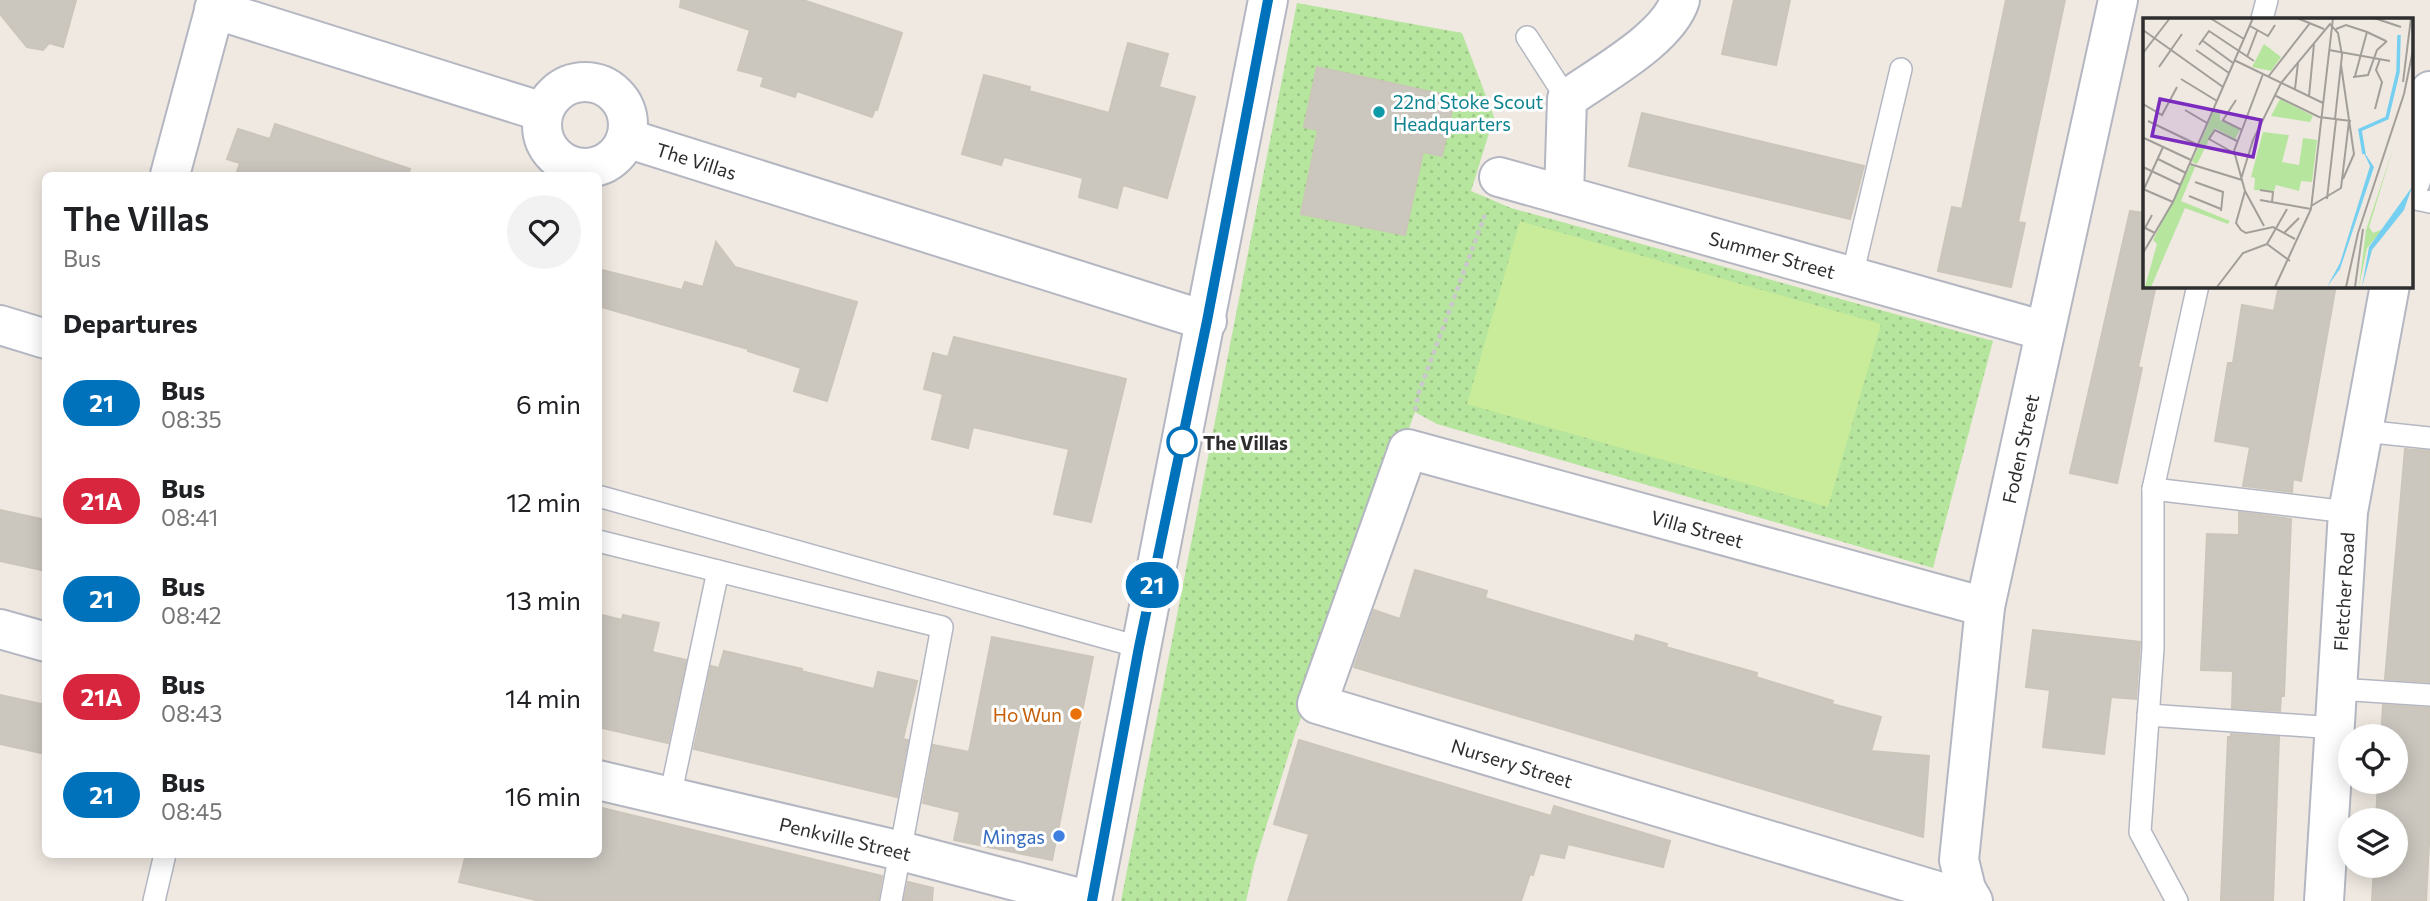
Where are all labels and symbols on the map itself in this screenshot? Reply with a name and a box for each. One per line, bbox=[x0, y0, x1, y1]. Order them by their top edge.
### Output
inset map bbox=[2143, 18, 2412, 287]
place label: 22nd Stoke Scout Headquarters bbox=[1393, 90, 1544, 135]
marker: 22nd Stoke Scout Headquarters bbox=[1371, 104, 1387, 120]
street label: The Villas bbox=[654, 137, 740, 184]
street label: Summer Street bbox=[1707, 225, 1838, 283]
street label: Foden Street bbox=[1997, 392, 2043, 506]
marker: The Villas bbox=[1167, 427, 1197, 457]
place label: The Villas bbox=[1203, 431, 1288, 454]
street label: Villa Street bbox=[1649, 505, 1746, 552]
street label: Fletcher Road bbox=[2328, 531, 2358, 652]
line badge: 21 bbox=[1120, 562, 1184, 608]
place label: Ho Wun bbox=[993, 703, 1062, 726]
marker: Ho Wun bbox=[1068, 706, 1084, 722]
street label: Nursery Street bbox=[1449, 734, 1576, 792]
street label: Penkville Street bbox=[777, 811, 914, 865]
place label: Mingas bbox=[982, 825, 1045, 848]
marker: Mingas bbox=[1051, 828, 1067, 844]

